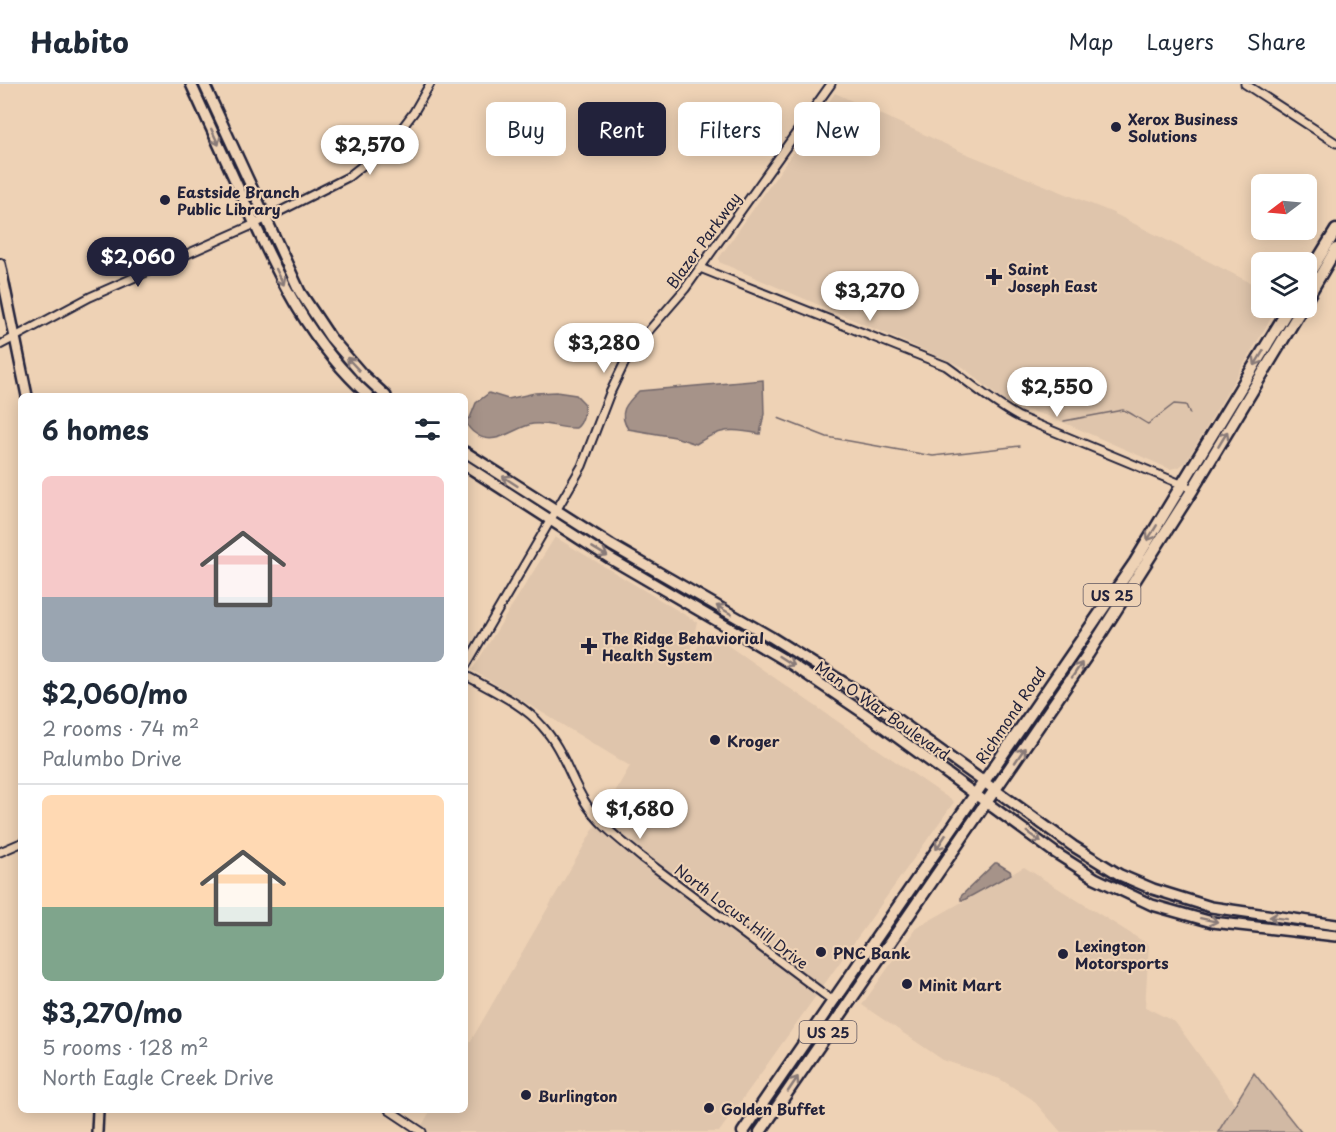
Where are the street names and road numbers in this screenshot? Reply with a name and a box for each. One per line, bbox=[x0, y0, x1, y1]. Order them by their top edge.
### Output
street label: Blazer Parkway bbox=[660, 187, 746, 293]
road number: US 25 bbox=[1084, 584, 1140, 606]
street label: Man O War Boulevard bbox=[811, 655, 955, 765]
street label: Richmond Road bbox=[969, 662, 1051, 768]
street label: North Locust Hill Drive bbox=[670, 858, 814, 974]
road number: US 25 bbox=[800, 1021, 856, 1043]

